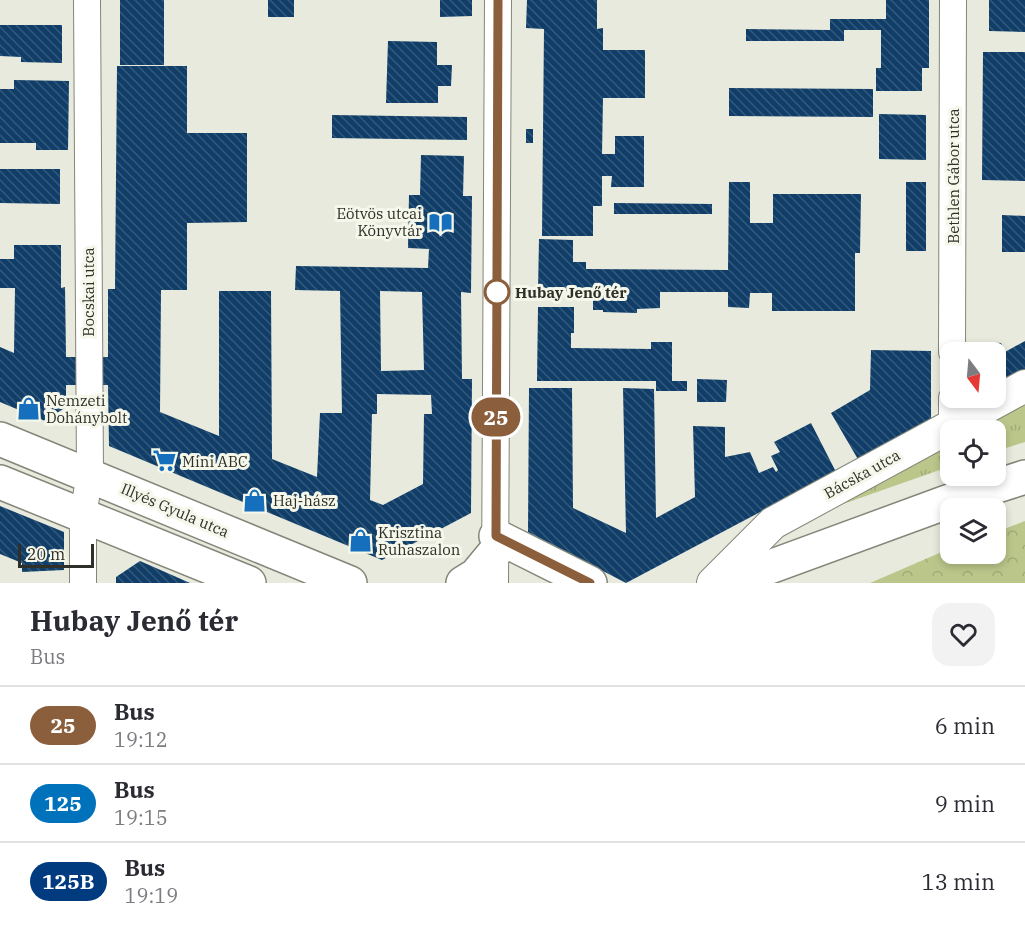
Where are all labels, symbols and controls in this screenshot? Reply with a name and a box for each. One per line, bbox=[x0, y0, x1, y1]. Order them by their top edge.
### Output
street label: Bethlen Gábor utca bbox=[944, 108, 963, 244]
place label: Eötvös utcai Könyvtár bbox=[336, 204, 422, 240]
library icon: Eötvös utcai Könyvtár bbox=[427, 209, 453, 235]
street label: Bocskai utca bbox=[79, 247, 98, 337]
marker: Hubay Jenő tér bbox=[484, 279, 510, 305]
place label: Hubay Jenő tér bbox=[515, 283, 627, 302]
north arrow bbox=[940, 342, 1006, 408]
map controls bbox=[940, 342, 1006, 564]
place label: Nemzeti Dohánybolt bbox=[46, 391, 127, 427]
shop icon: Nemzeti Dohánybolt bbox=[15, 396, 41, 422]
line badge: 25 bbox=[469, 398, 523, 436]
text: 25 bbox=[483, 403, 509, 431]
button: locate bbox=[940, 420, 1006, 486]
street label: Bácska utca bbox=[821, 445, 903, 503]
supermarket icon: Mini ABC bbox=[151, 448, 177, 474]
place label: Mini ABC bbox=[182, 452, 248, 471]
street label: Illyés Gyula utca bbox=[118, 479, 232, 541]
shop icon: Haj-hász bbox=[242, 487, 268, 513]
place label: Haj-hász bbox=[273, 491, 336, 510]
button: layers bbox=[940, 498, 1006, 564]
place label: Krisztina Ruhaszalon bbox=[378, 523, 461, 559]
shop icon: Krisztina Ruhaszalon bbox=[347, 528, 373, 554]
scale bar bbox=[18, 541, 94, 568]
text: 20 m bbox=[27, 544, 65, 564]
text: Hubay Jenő tér bbox=[30, 602, 238, 639]
button: heart bbox=[932, 603, 995, 666]
text: Bus bbox=[30, 643, 65, 670]
text: Bus bbox=[114, 697, 155, 726]
text: 25 bbox=[50, 711, 76, 739]
text: 6 min bbox=[935, 711, 995, 740]
text: 19:12 bbox=[114, 726, 168, 753]
text: Bus bbox=[114, 775, 155, 804]
text: 125 bbox=[44, 789, 82, 817]
text: 9 min bbox=[935, 789, 995, 818]
text: 19:15 bbox=[114, 804, 168, 831]
text: Bus bbox=[125, 853, 165, 882]
text: 125B bbox=[42, 867, 95, 895]
text: 13 min bbox=[922, 867, 995, 896]
text: 19:19 bbox=[125, 882, 178, 909]

